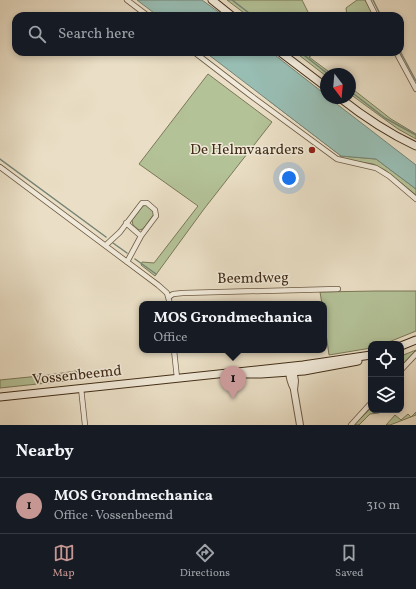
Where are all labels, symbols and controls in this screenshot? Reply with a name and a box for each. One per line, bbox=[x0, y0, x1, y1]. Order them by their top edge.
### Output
search box bbox=[12, 12, 404, 56]
icon: search bbox=[26, 23, 48, 45]
text: Search here bbox=[58, 24, 135, 45]
north arrow bbox=[320, 68, 356, 104]
place label: De Helmvaarders bbox=[190, 140, 304, 161]
marker: De Helmvaarders bbox=[307, 145, 317, 155]
your location bbox=[279, 168, 299, 188]
street label: Beemdweg bbox=[217, 268, 289, 290]
popup bbox=[139, 301, 327, 353]
text: MOS Grondmechanica bbox=[154, 308, 312, 329]
text: Office bbox=[154, 329, 187, 347]
map controls bbox=[368, 341, 404, 413]
button: locate bbox=[368, 341, 404, 377]
street label: Vossenbeemd bbox=[31, 361, 123, 391]
pin: 1 bbox=[220, 366, 246, 399]
button: layers bbox=[368, 377, 404, 413]
text: Nearby bbox=[16, 440, 74, 463]
text: MOS Grondmechanica bbox=[54, 486, 213, 507]
text: 1 bbox=[26, 497, 32, 515]
text: 310 m bbox=[366, 497, 400, 515]
text: Office · Vossenbeemd bbox=[54, 507, 173, 525]
tab: Map bbox=[53, 542, 75, 581]
tab: Directions bbox=[180, 542, 230, 581]
tab: Saved bbox=[335, 542, 363, 581]

